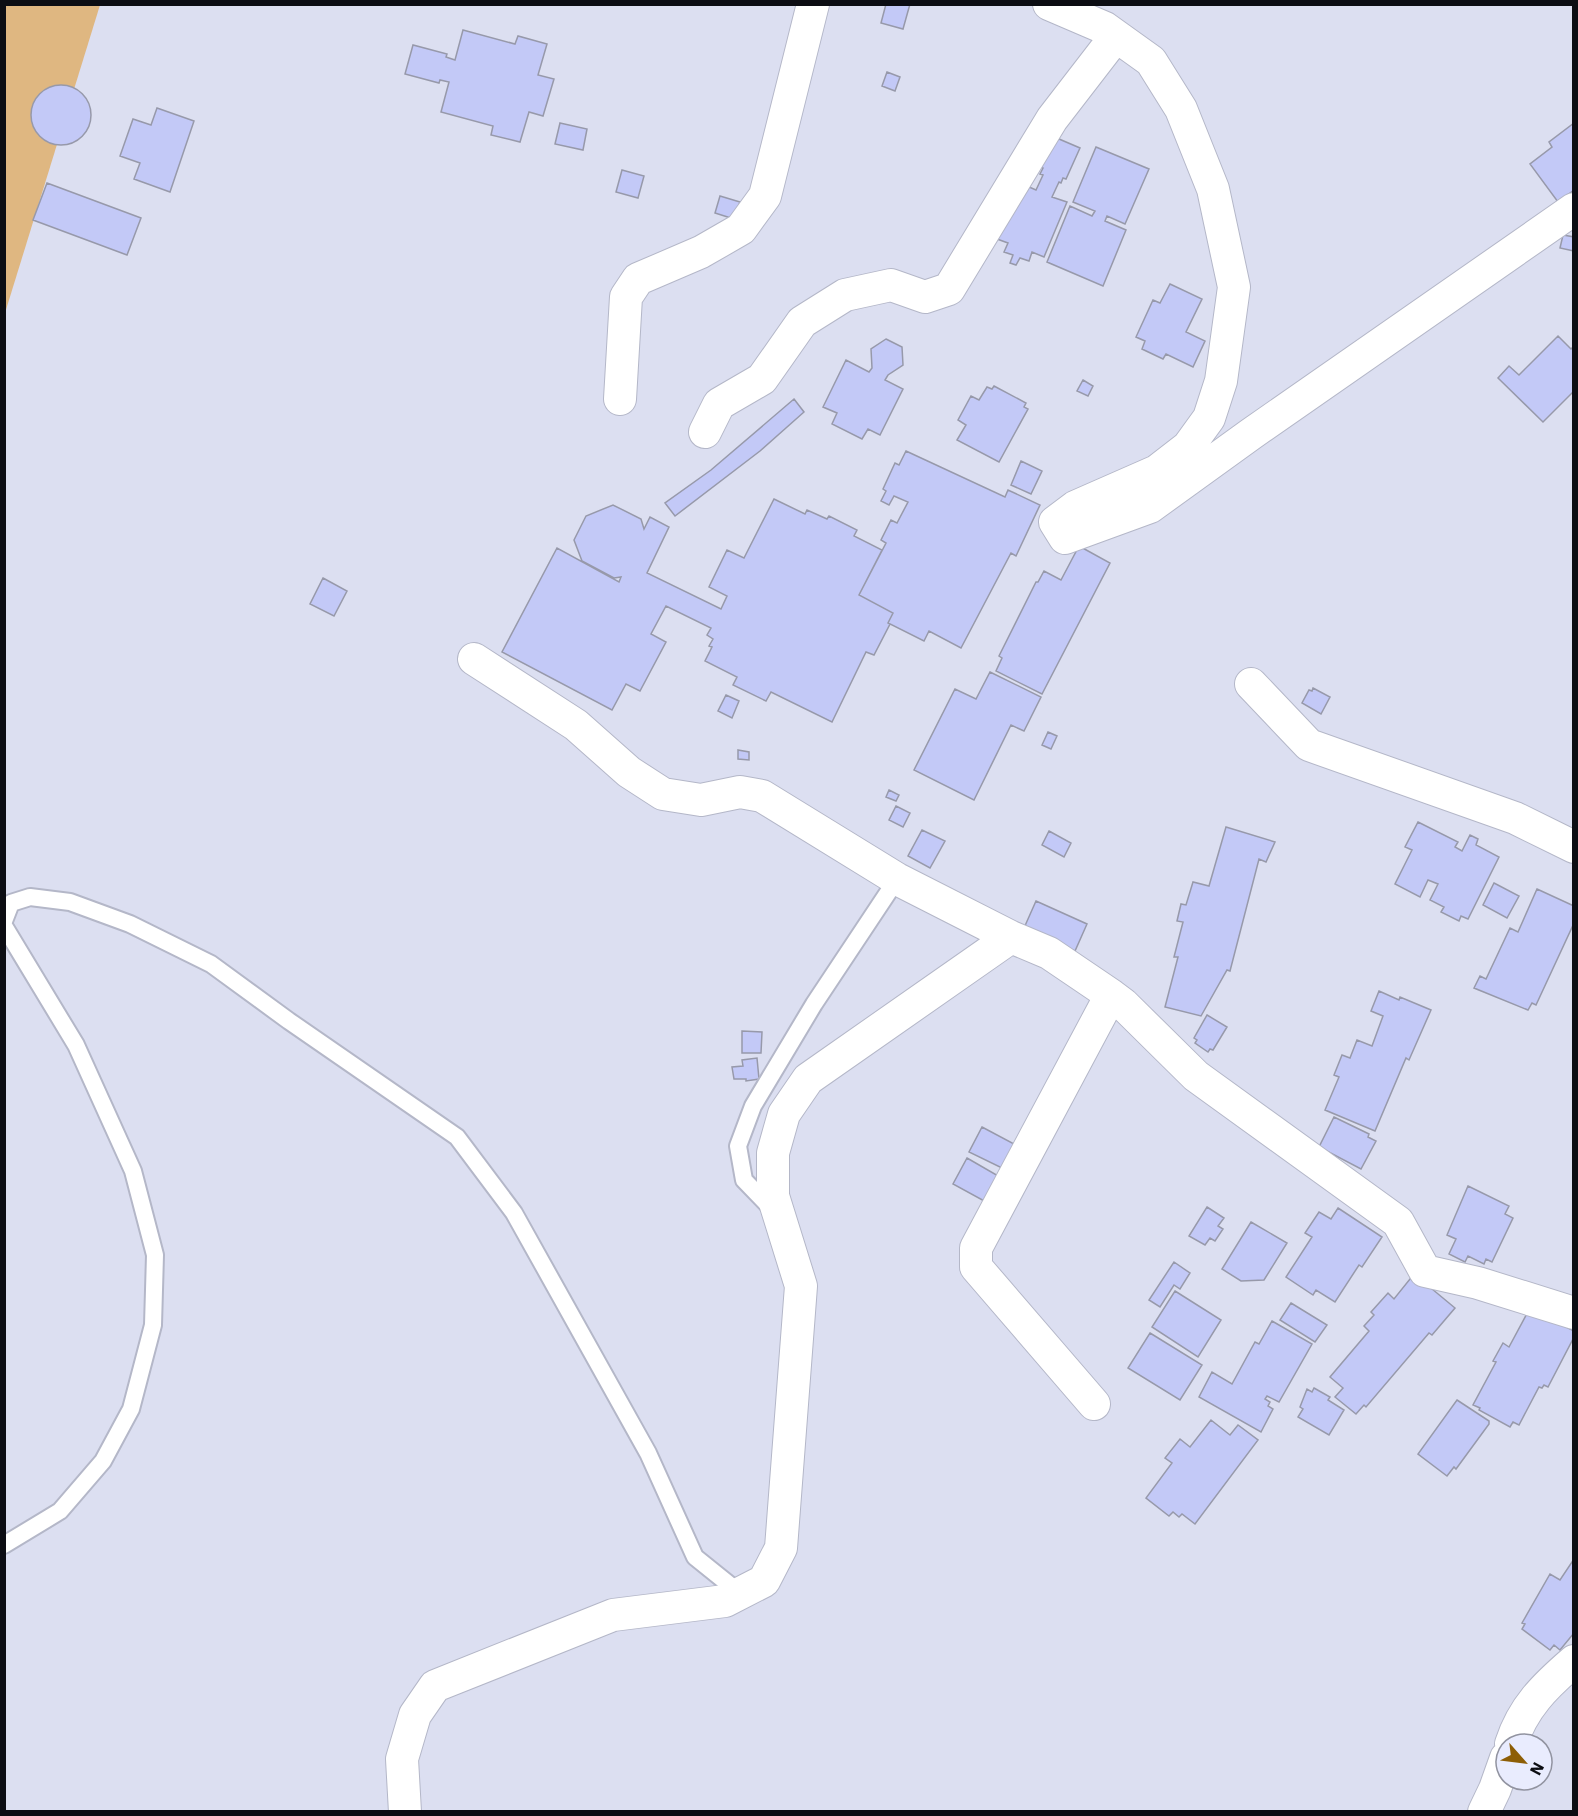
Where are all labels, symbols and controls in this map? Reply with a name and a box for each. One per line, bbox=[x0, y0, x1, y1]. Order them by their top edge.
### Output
north arrow bbox=[1494, 1732, 1554, 1792]
text: N bbox=[1526, 1759, 1549, 1779]

